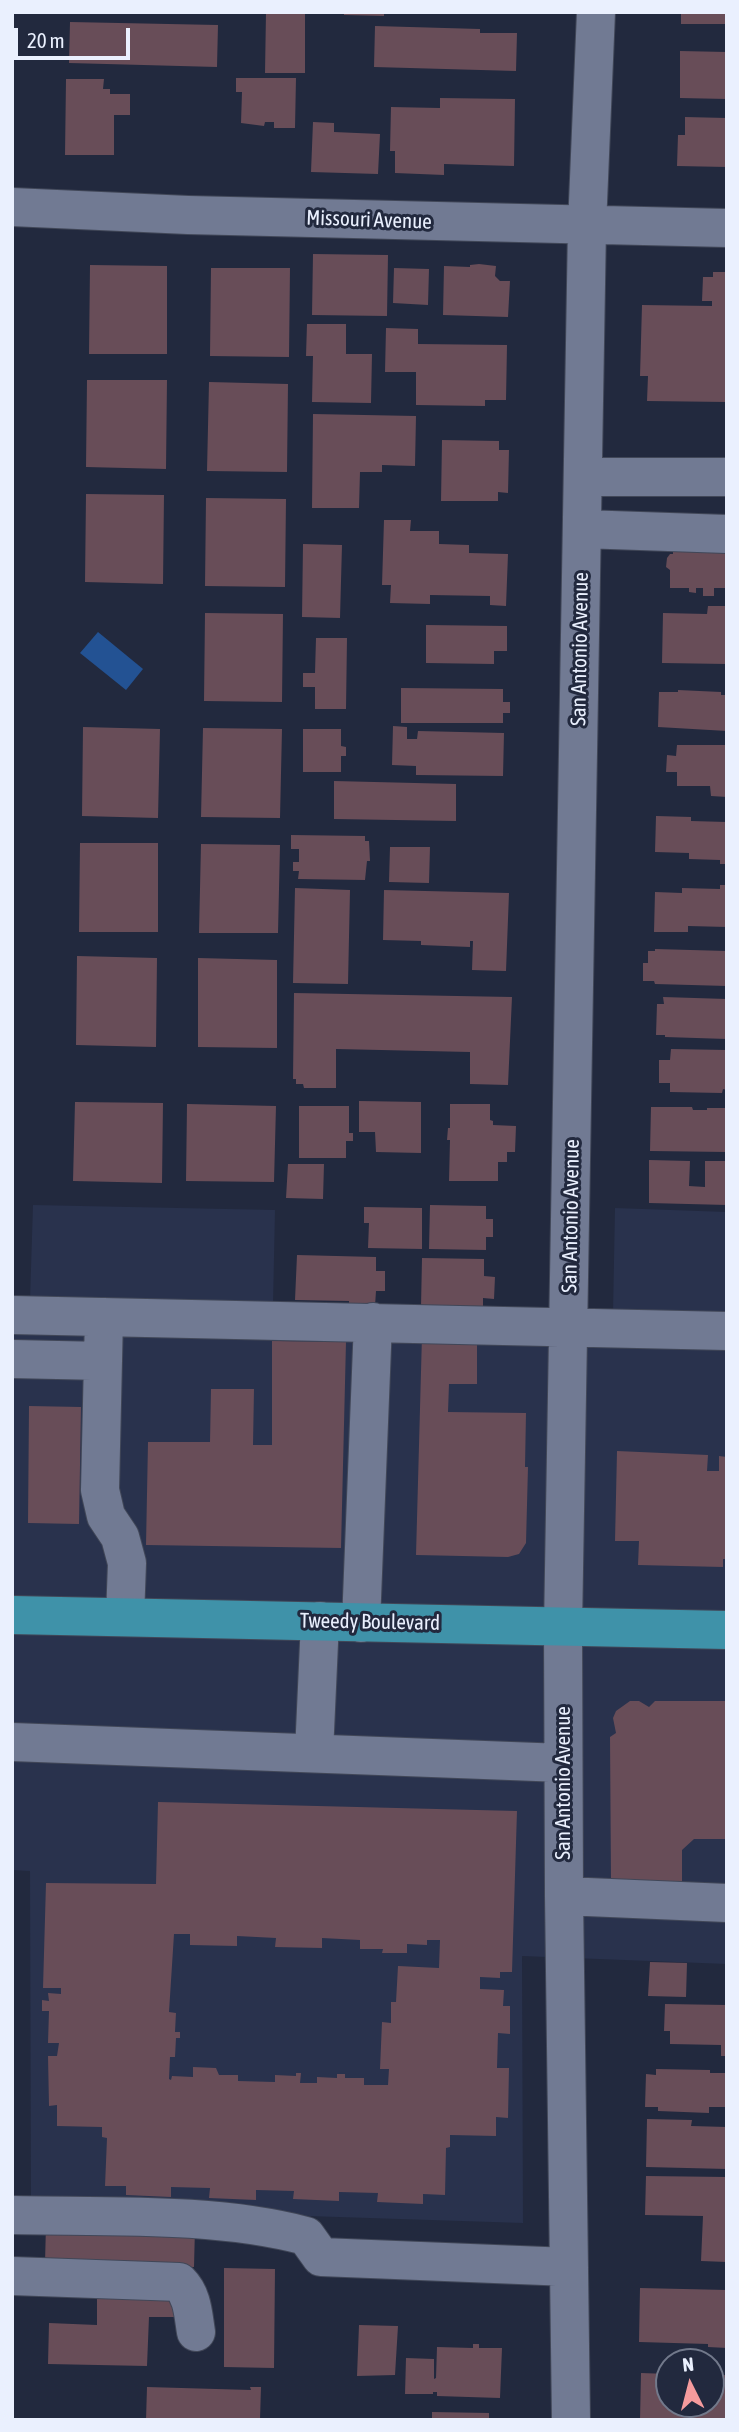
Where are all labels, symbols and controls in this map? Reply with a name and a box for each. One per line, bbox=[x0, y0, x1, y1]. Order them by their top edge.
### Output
scale bar bbox=[18, 14, 133, 58]
text: 20 m bbox=[27, 28, 65, 52]
street label: Missouri Avenue bbox=[306, 205, 432, 235]
street label: San Antonio Avenue bbox=[566, 572, 594, 726]
street label: San Antonio Avenue bbox=[557, 1139, 585, 1293]
street label: Tweedy Boulevard bbox=[300, 1608, 440, 1636]
street label: San Antonio Avenue bbox=[550, 1706, 576, 1860]
north arrow bbox=[655, 2348, 725, 2418]
text: N bbox=[681, 2353, 695, 2376]

